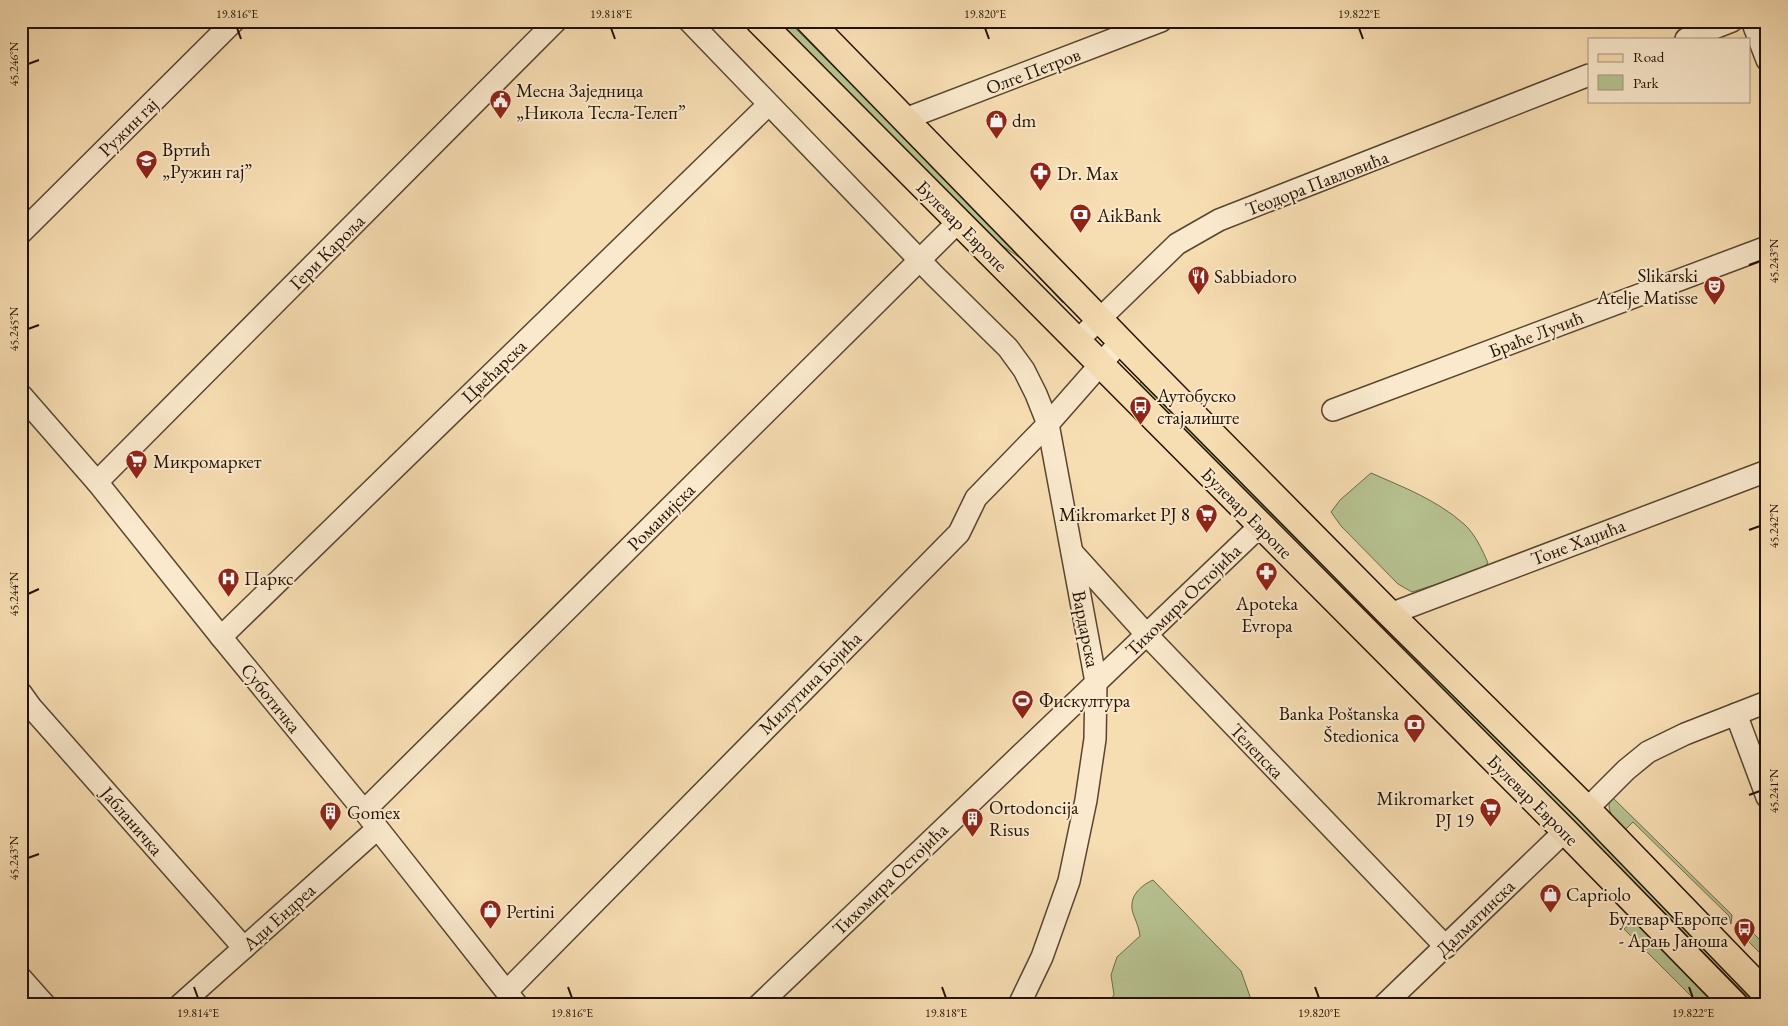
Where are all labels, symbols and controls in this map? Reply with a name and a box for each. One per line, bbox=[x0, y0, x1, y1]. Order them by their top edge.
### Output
text: 19.816°E bbox=[216, 6, 258, 22]
text: 19.818°E bbox=[590, 6, 632, 22]
text: 19.820°E bbox=[964, 6, 1006, 22]
text: 19.822°E bbox=[1338, 6, 1380, 22]
legend bbox=[1588, 38, 1750, 102]
text: 45.246°N bbox=[6, 41, 22, 86]
street label: Олге Петров bbox=[982, 42, 1084, 100]
text: Road bbox=[1633, 47, 1665, 66]
text: Park bbox=[1633, 73, 1660, 92]
place label: Месна Заједница „Никола Тесла-Телеп” bbox=[516, 78, 686, 125]
public building icon: Месна Заједница „Никола Тесла-Телеп” bbox=[488, 89, 512, 120]
street label: Ружин гај bbox=[93, 92, 163, 162]
shop icon: dm bbox=[984, 108, 1008, 139]
place label: dm bbox=[1012, 108, 1037, 133]
place label: Вртић „Ружин гај” bbox=[162, 137, 252, 184]
street label: Теодора Павловића bbox=[1242, 144, 1392, 222]
school or university icon: Вртић „Ружин гај” bbox=[134, 148, 158, 179]
pharmacy icon: Dr. Max bbox=[1029, 161, 1053, 192]
place label: Dr. Max bbox=[1057, 161, 1119, 186]
street label: Булевар Европе bbox=[911, 175, 1013, 277]
bank icon: AikBank bbox=[1069, 203, 1093, 234]
place label: AikBank bbox=[1096, 203, 1162, 228]
street label: Гери Кароља bbox=[284, 209, 370, 295]
text: 45.243°N bbox=[1766, 238, 1782, 283]
place label: Slikarski Atelje Matisse bbox=[1596, 263, 1698, 310]
restaurant icon: Sabbiadoro bbox=[1186, 264, 1210, 295]
place label: Sabbiadoro bbox=[1214, 264, 1297, 289]
theatre icon: Slikarski Atelje Matisse bbox=[1702, 274, 1726, 305]
street label: Браће Лучић bbox=[1485, 304, 1587, 364]
text: 45.245°N bbox=[6, 306, 22, 351]
street label: Цвећарска bbox=[456, 333, 532, 408]
place label: Аутобуско стајалиште bbox=[1156, 383, 1239, 430]
bus stop icon: Аутобуско стајалиште bbox=[1129, 394, 1153, 425]
supermarket icon: Микромаркет bbox=[125, 449, 149, 480]
place label: Микромаркет bbox=[153, 449, 262, 474]
street label: Булевар Европе bbox=[1196, 462, 1298, 564]
street label: Романијска bbox=[622, 477, 701, 556]
place label: Mikromarket PJ 8 bbox=[1059, 502, 1190, 527]
supermarket icon: Mikromarket PJ 8 bbox=[1194, 502, 1218, 533]
text: 45.242°N bbox=[1766, 503, 1782, 548]
street label: Тоне Хаџића bbox=[1527, 512, 1629, 571]
street label: Тихомира Остојића bbox=[1120, 538, 1247, 662]
pharmacy icon: Apoteka Evropa bbox=[1255, 560, 1279, 591]
hospital icon: Паркс bbox=[216, 566, 240, 597]
place label: Паркс bbox=[244, 566, 294, 591]
text: 45.244°N bbox=[6, 571, 22, 616]
street label: Вардарска bbox=[1066, 588, 1106, 670]
place label: Apoteka Evropa bbox=[1235, 591, 1299, 638]
street label: Милутина Бојића bbox=[753, 626, 867, 740]
street label: Суботичка bbox=[235, 658, 307, 738]
sports icon: Фискултура bbox=[1011, 688, 1035, 719]
place label: Фискултура bbox=[1039, 688, 1131, 713]
place label: Banka Poštanska Štedionica bbox=[1279, 701, 1399, 748]
bank icon: Banka Poštanska Štedionica bbox=[1403, 712, 1427, 743]
street label: Телепска bbox=[1224, 718, 1290, 784]
street label: Булевар Европе bbox=[1482, 749, 1584, 851]
text: 45.241°N bbox=[1766, 768, 1782, 813]
street label: Јабланичка bbox=[94, 780, 169, 861]
place label: Mikromarket PJ 19 bbox=[1377, 786, 1474, 833]
place label: Ortodoncija Risus bbox=[989, 795, 1079, 842]
supermarket icon: Mikromarket PJ 19 bbox=[1478, 797, 1502, 828]
building icon: Gomex bbox=[319, 800, 343, 831]
place label: Gomex bbox=[347, 800, 401, 825]
building icon: Ortodoncija Risus bbox=[961, 806, 985, 837]
street label: Тихомира Остојића bbox=[827, 817, 954, 941]
text: 45.243°N bbox=[6, 835, 22, 880]
street label: Далматинска bbox=[1430, 874, 1520, 962]
street label: Ади Ендреа bbox=[237, 877, 321, 957]
shop icon: Capriolo bbox=[1538, 882, 1562, 913]
place label: Capriolo bbox=[1566, 882, 1631, 907]
shop icon: Pertini bbox=[478, 899, 502, 930]
place label: Pertini bbox=[506, 899, 555, 924]
place label: Булевар Европе - Арањ Јаноша bbox=[1608, 906, 1728, 953]
bus stop icon: Булевар Европе - Арањ Јаноша bbox=[1732, 917, 1756, 948]
text: 19.814°E bbox=[177, 1005, 219, 1021]
text: 19.816°E bbox=[551, 1005, 593, 1021]
text: 19.818°E bbox=[925, 1005, 967, 1021]
text: 19.820°E bbox=[1298, 1005, 1340, 1021]
text: 19.822°E bbox=[1672, 1005, 1714, 1021]

